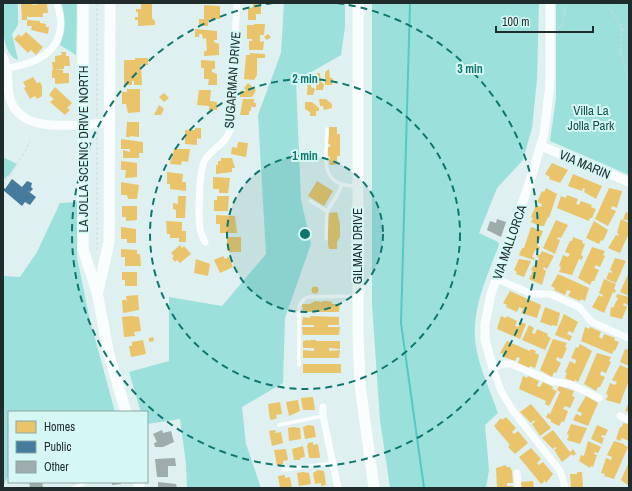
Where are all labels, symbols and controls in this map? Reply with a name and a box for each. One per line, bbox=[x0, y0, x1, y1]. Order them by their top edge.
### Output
scale bar bbox=[496, 8, 593, 34]
text: 100 m bbox=[502, 14, 529, 30]
street label: SUGARMAN DRIVE bbox=[221, 31, 244, 129]
text: 3 min bbox=[457, 61, 483, 77]
street label: LA JOLLA SCENIC DRIVE NORTH bbox=[75, 66, 92, 232]
text: 2 min bbox=[292, 71, 318, 87]
park label: Villa La Jolla Park bbox=[568, 102, 615, 134]
street label: VIA MARIN bbox=[557, 146, 613, 183]
text: 1 min bbox=[292, 148, 318, 164]
street label: VIA MALLORCA bbox=[489, 202, 531, 282]
street label: GILMAN DRIVE bbox=[349, 208, 366, 284]
centre of rings bbox=[298, 227, 312, 241]
legend bbox=[8, 411, 148, 483]
text: Homes bbox=[44, 419, 75, 435]
text: Public bbox=[44, 439, 71, 455]
text: Other bbox=[44, 459, 69, 475]

